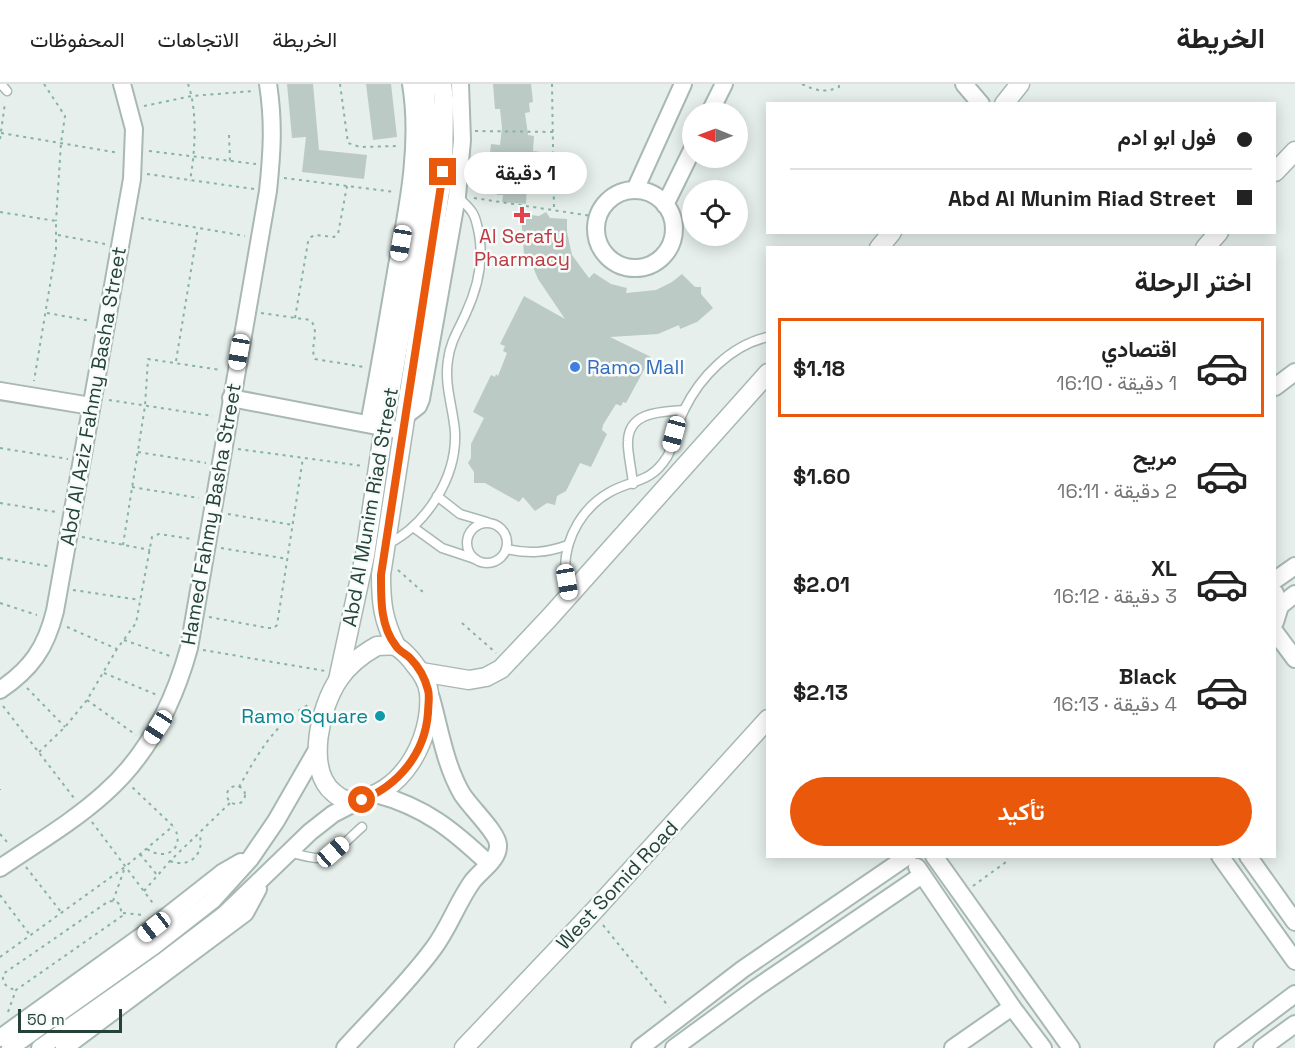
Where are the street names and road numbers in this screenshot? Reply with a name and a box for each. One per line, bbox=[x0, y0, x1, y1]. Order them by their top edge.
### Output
street label: Abd Al Aziz Fahmy Basha Street bbox=[54, 244, 132, 548]
street label: Hamed Fahmy Basha Street bbox=[175, 381, 247, 647]
street label: Abd Al Munim Riad Street bbox=[336, 385, 404, 629]
street label: West Somid Road bbox=[550, 815, 684, 955]

